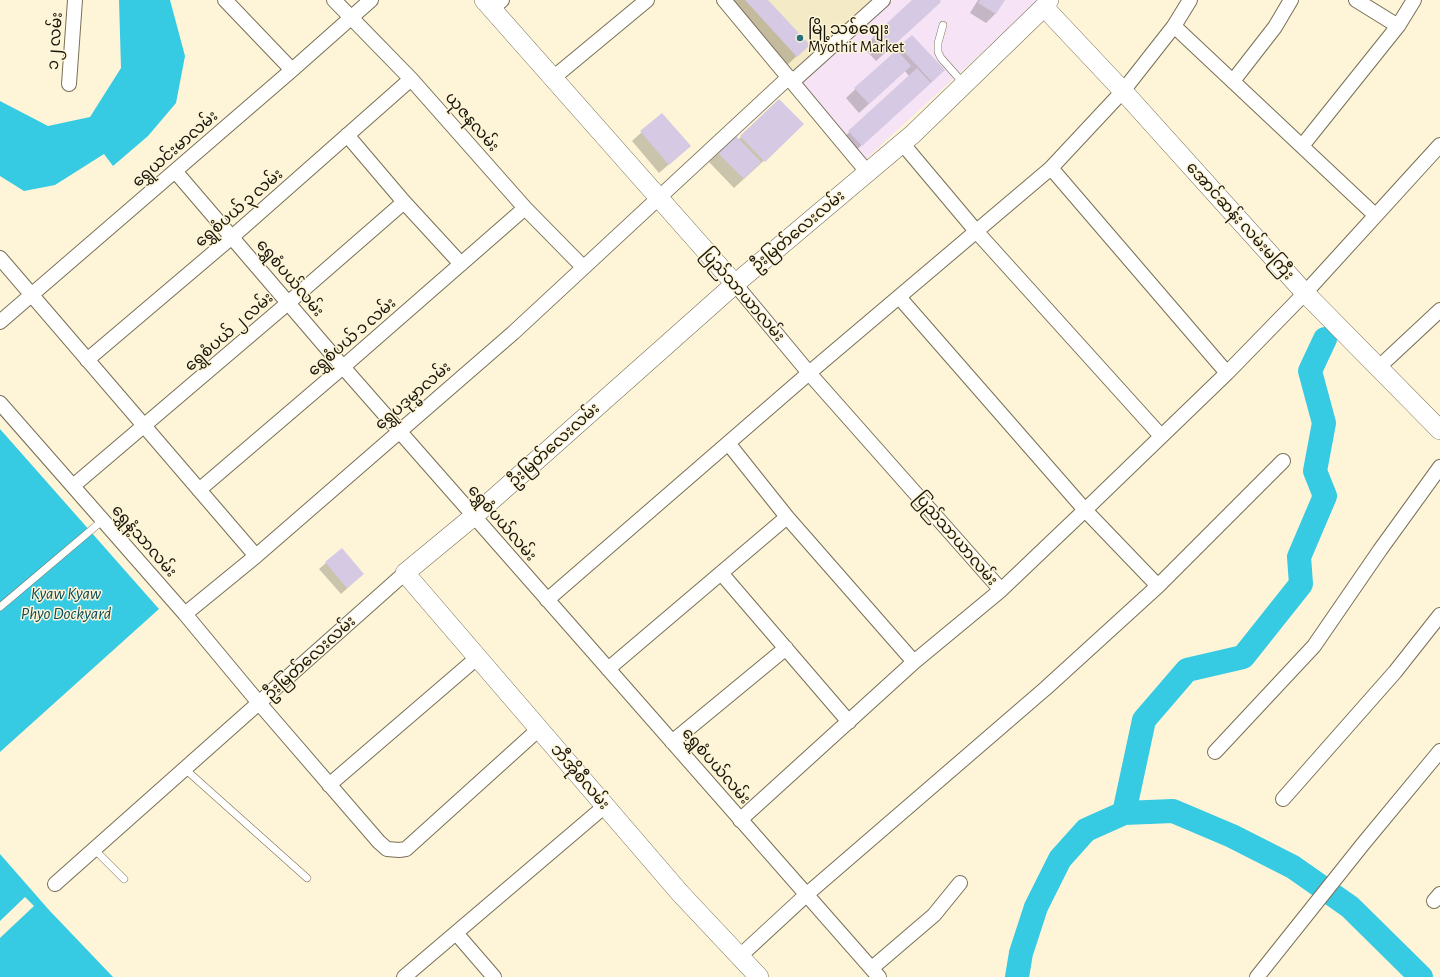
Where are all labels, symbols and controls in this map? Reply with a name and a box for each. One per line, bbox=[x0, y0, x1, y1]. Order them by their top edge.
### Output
street label: ၁၂ လမ်း bbox=[43, 12, 67, 70]
place label: မြို့သစ်စျေး Myothit Market bbox=[808, 19, 904, 57]
marker: မြို့သစ်စျေး Myothit Market bbox=[795, 33, 805, 43]
street label: ယုဇနလမ်း bbox=[441, 88, 503, 156]
street label: ရွှေယင်းမာလမ်း bbox=[128, 107, 222, 191]
street label: အောင်ဆန်း လမ်းမကြီး bbox=[1182, 158, 1298, 284]
street label: ရွှေစံပယ် ၃ လမ်း bbox=[191, 165, 287, 251]
street label: ဦးမြတ်လေးလမ်း bbox=[747, 186, 849, 276]
street label: ရွှေစံပယ်လမ်း bbox=[252, 235, 328, 321]
street label: ပြည်သာယာလမ်း bbox=[697, 244, 789, 346]
street label: ရွှေစံပယ် ၂ လမ်း bbox=[181, 288, 277, 376]
street label: ရွှေစံပယ် ၁ လမ်း bbox=[304, 294, 400, 380]
street label: ရွှေပဒုမ္မာလမ်း bbox=[371, 358, 455, 434]
street label: ဦးမြတ်လေးလမ်း bbox=[504, 399, 604, 491]
street label: ရွှေစံပယ်လမ်း bbox=[464, 481, 540, 565]
street label: ပြည်သာယာလမ်း bbox=[910, 488, 1002, 590]
street label: ရွှေနံ့သာလမ်း bbox=[107, 501, 181, 581]
water label: Kyaw Kyaw Phyo Dockyard bbox=[21, 584, 111, 624]
street label: ဦးမြတ်လေးလမ်း bbox=[260, 612, 360, 704]
street label: ရွှေစံပယ်လမ်း bbox=[678, 724, 754, 808]
street label: ဘီအိုစီလမ်း bbox=[546, 740, 614, 814]

